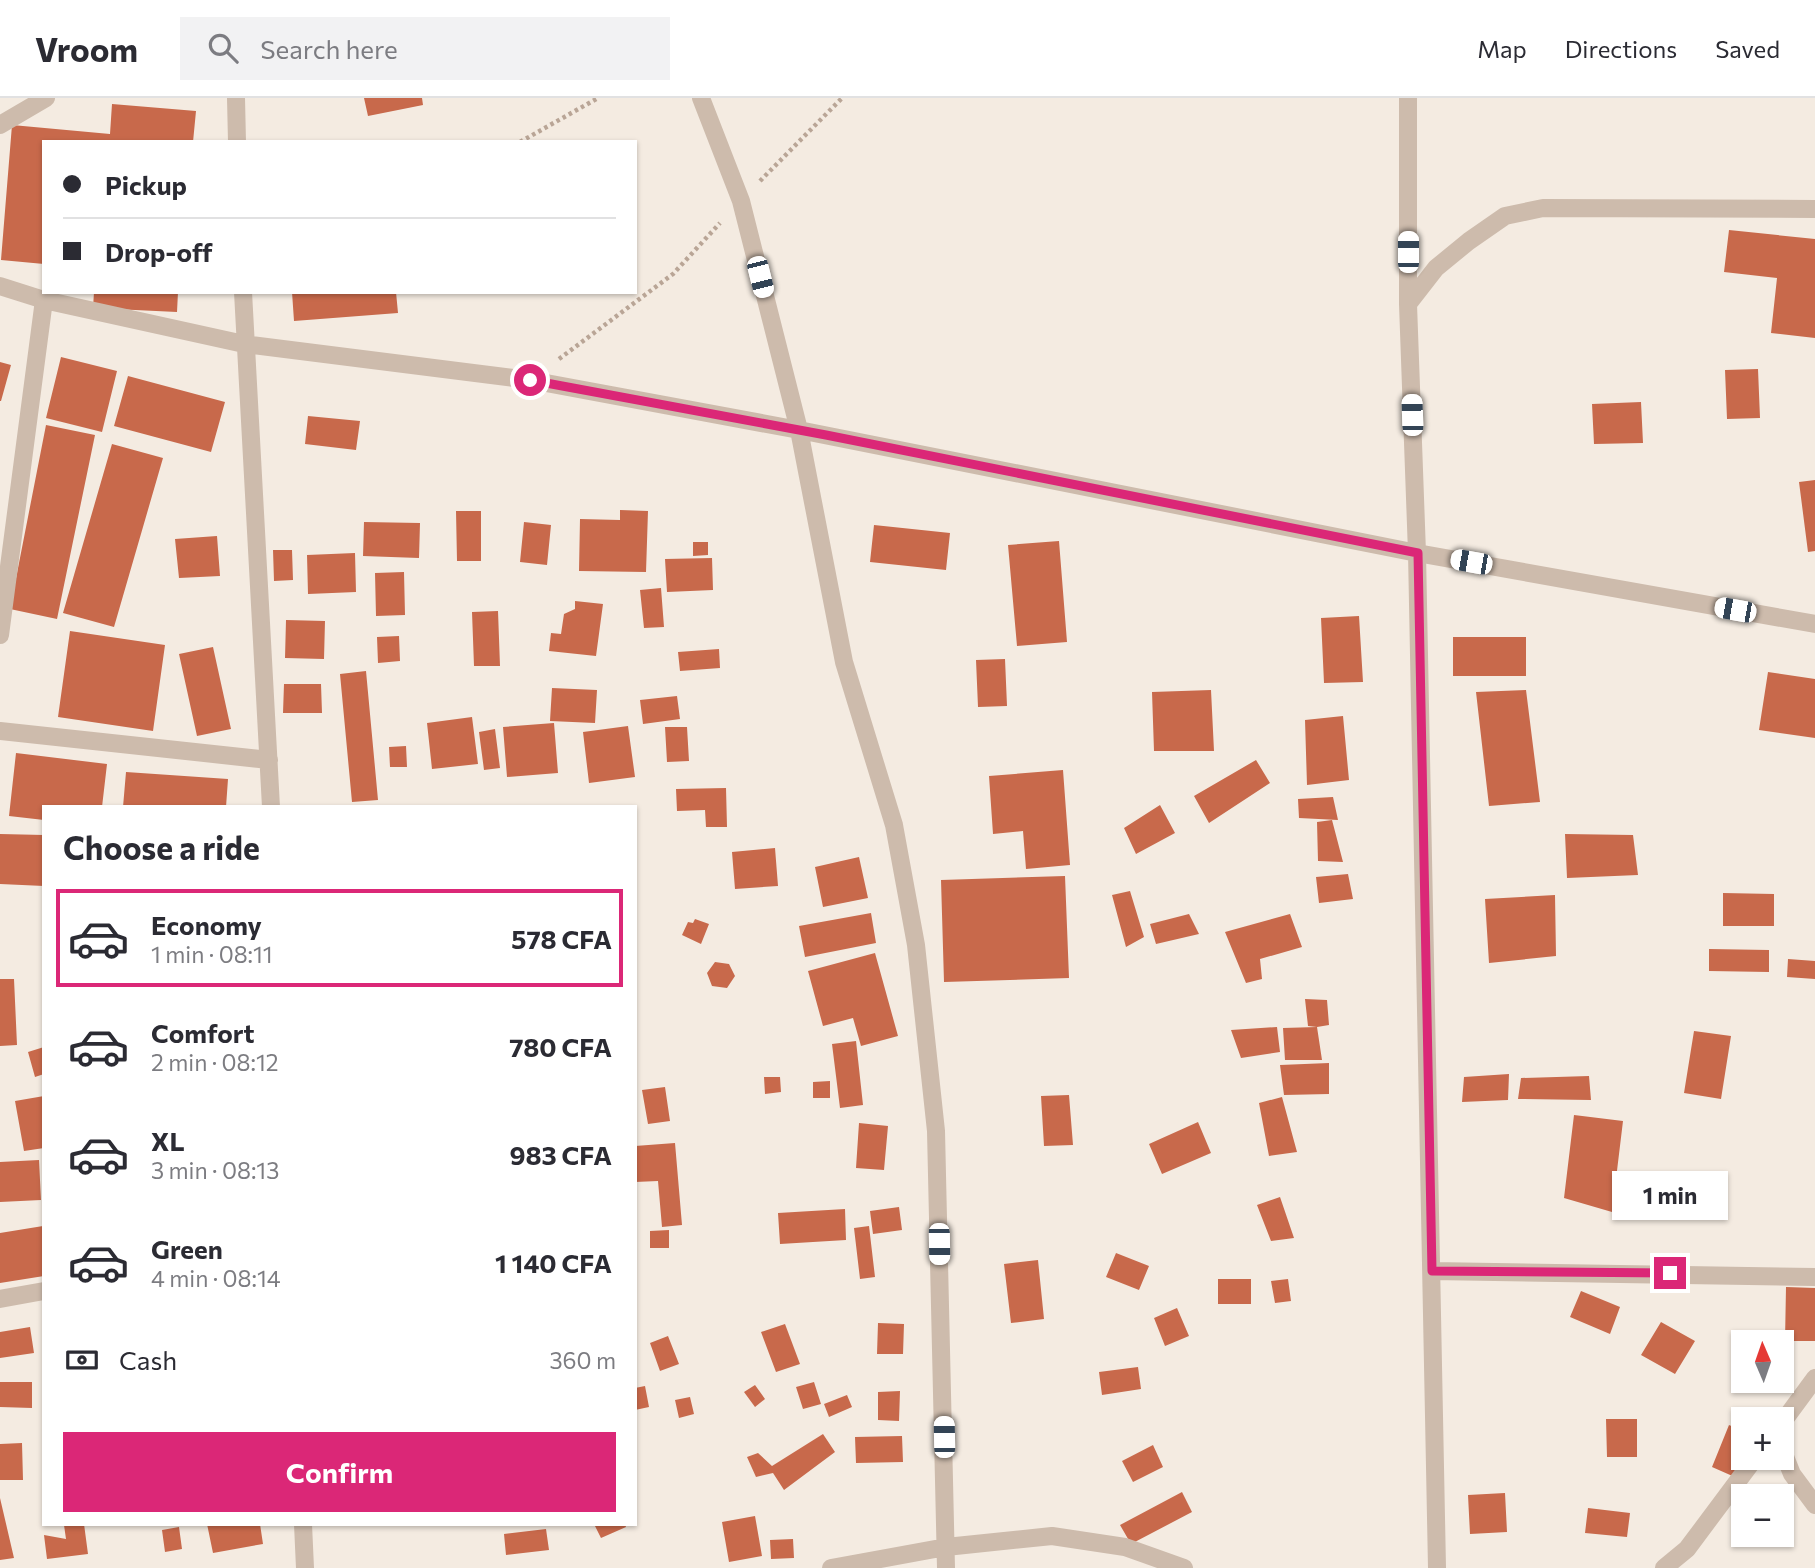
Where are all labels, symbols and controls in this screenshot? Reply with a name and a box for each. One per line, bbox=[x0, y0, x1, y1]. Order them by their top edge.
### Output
search box bbox=[180, 17, 670, 80]
text: Vroom bbox=[35, 28, 138, 69]
icon: search bbox=[204, 29, 242, 67]
text: Search here bbox=[260, 33, 398, 64]
text: Map bbox=[1477, 34, 1527, 63]
text: Directions bbox=[1565, 34, 1677, 63]
text: Saved bbox=[1715, 34, 1780, 63]
text: Pickup bbox=[105, 169, 187, 200]
car bbox=[1398, 231, 1419, 273]
text: Drop-off bbox=[105, 236, 212, 267]
car bbox=[745, 254, 776, 300]
route start bbox=[514, 364, 546, 396]
car bbox=[1401, 394, 1424, 436]
car bbox=[1449, 548, 1494, 576]
car bbox=[1713, 596, 1758, 624]
text: Choose a ride bbox=[63, 827, 260, 867]
icon: car bbox=[67, 907, 130, 970]
text: Economy bbox=[151, 909, 262, 940]
text: 578 CFA bbox=[511, 923, 612, 954]
text: 1 min · 08:11 bbox=[151, 940, 273, 968]
icon: car bbox=[67, 1015, 130, 1078]
text: Comfort bbox=[151, 1017, 254, 1048]
text: 780 CFA bbox=[509, 1031, 612, 1062]
text: 2 min · 08:12 bbox=[151, 1048, 279, 1076]
icon: car bbox=[67, 1123, 130, 1186]
text: XL bbox=[151, 1125, 185, 1156]
text: 983 CFA bbox=[510, 1139, 612, 1170]
text: 3 min · 08:13 bbox=[151, 1156, 279, 1184]
callout: 1 min bbox=[1612, 1172, 1728, 1220]
text: 1 min bbox=[1643, 1181, 1697, 1209]
car bbox=[929, 1223, 950, 1265]
icon: car bbox=[67, 1231, 130, 1294]
text: Green bbox=[151, 1233, 223, 1264]
text: 1 140 CFA bbox=[495, 1247, 612, 1278]
route end bbox=[1654, 1257, 1686, 1289]
text: 4 min · 08:14 bbox=[151, 1264, 281, 1292]
north arrow bbox=[1731, 1330, 1794, 1393]
map controls bbox=[1731, 1330, 1794, 1547]
icon: cash bbox=[63, 1341, 101, 1379]
text: Cash bbox=[119, 1344, 177, 1375]
text: 360 m bbox=[549, 1346, 616, 1374]
button: + bbox=[1731, 1407, 1794, 1470]
car bbox=[934, 1416, 955, 1458]
button: Confirm bbox=[63, 1432, 616, 1512]
button: − bbox=[1731, 1484, 1794, 1547]

